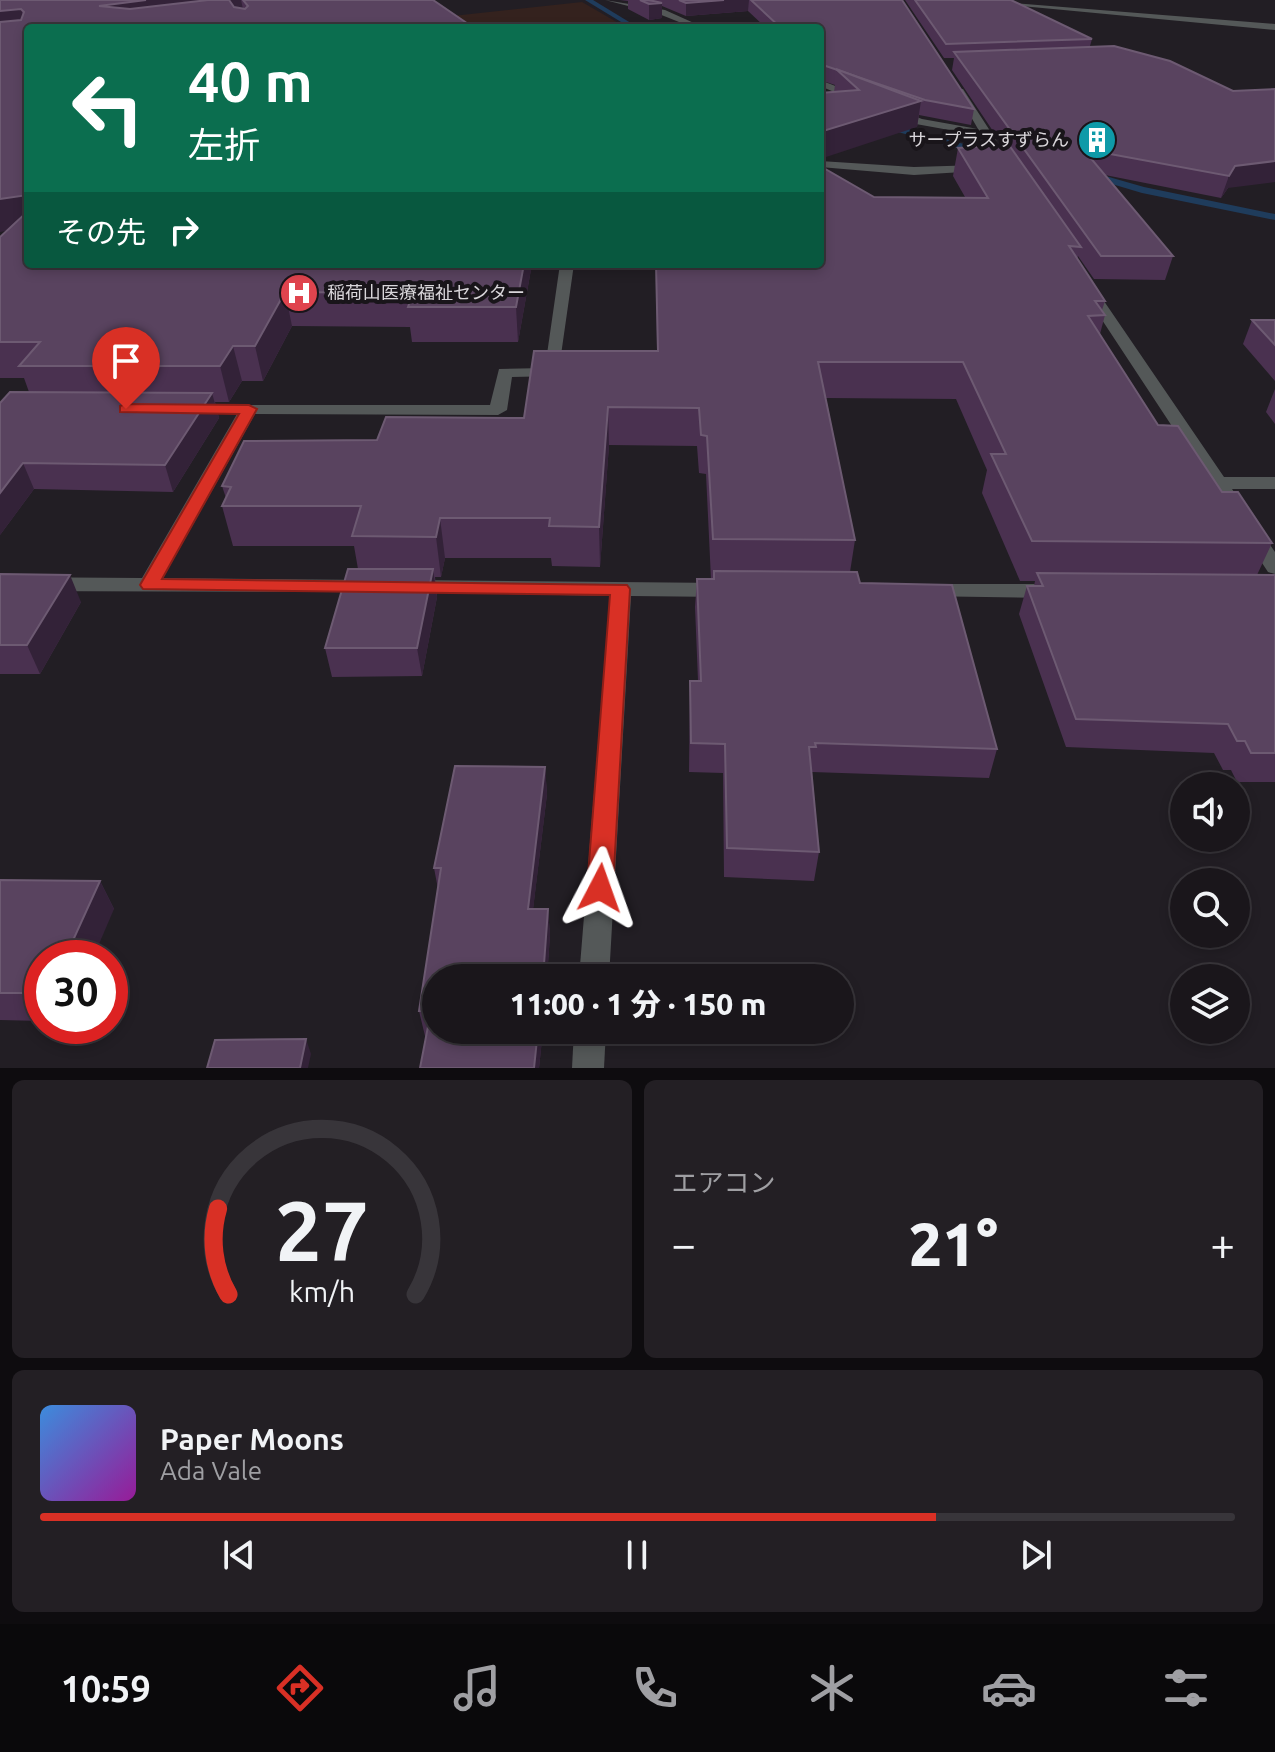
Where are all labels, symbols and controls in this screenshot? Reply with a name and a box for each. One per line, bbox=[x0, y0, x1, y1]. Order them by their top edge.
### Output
text: 40 m bbox=[188, 50, 313, 113]
icon: left bbox=[56, 56, 160, 160]
building icon: サープラスすずらん bbox=[1076, 119, 1118, 161]
text: 左折 bbox=[188, 124, 260, 165]
place label: サープラスすずらん bbox=[908, 129, 1069, 149]
icon: right bbox=[162, 208, 206, 252]
text: その先 bbox=[56, 215, 146, 249]
hospital icon: 稲荷山医療福祉センター bbox=[278, 272, 320, 314]
place label: 稲荷山医療福祉センター bbox=[327, 282, 525, 302]
pin bbox=[92, 327, 160, 409]
icon: arrive bbox=[104, 339, 148, 383]
map controls bbox=[1170, 772, 1250, 1044]
button: sound bbox=[1170, 772, 1250, 852]
position arrow bbox=[558, 846, 642, 930]
button: search bbox=[1170, 868, 1250, 948]
speed limit sign: 30 bbox=[24, 940, 128, 1044]
button: layers bbox=[1170, 964, 1250, 1044]
text: 11:00 · 1 分 · 150 m bbox=[510, 987, 766, 1021]
text: エアコン bbox=[672, 1168, 776, 1197]
text: 27 bbox=[275, 1183, 369, 1277]
text: 21° bbox=[909, 1210, 998, 1277]
text: − bbox=[672, 1219, 696, 1268]
text: + bbox=[1210, 1219, 1235, 1268]
text: km/h bbox=[289, 1275, 355, 1307]
text: Paper Moons bbox=[160, 1422, 344, 1456]
text: Ada Vale bbox=[160, 1456, 262, 1485]
icon: previous bbox=[217, 1533, 261, 1577]
icon: pause bbox=[615, 1533, 659, 1577]
icon: next bbox=[1014, 1533, 1058, 1577]
icon: directions bbox=[272, 1660, 328, 1716]
icon: music bbox=[449, 1660, 505, 1716]
icon: phone bbox=[627, 1660, 683, 1716]
icon: climate bbox=[804, 1660, 860, 1716]
icon: car bbox=[981, 1660, 1037, 1716]
icon: filters bbox=[1158, 1660, 1214, 1716]
text: 10:59 bbox=[61, 1668, 151, 1709]

